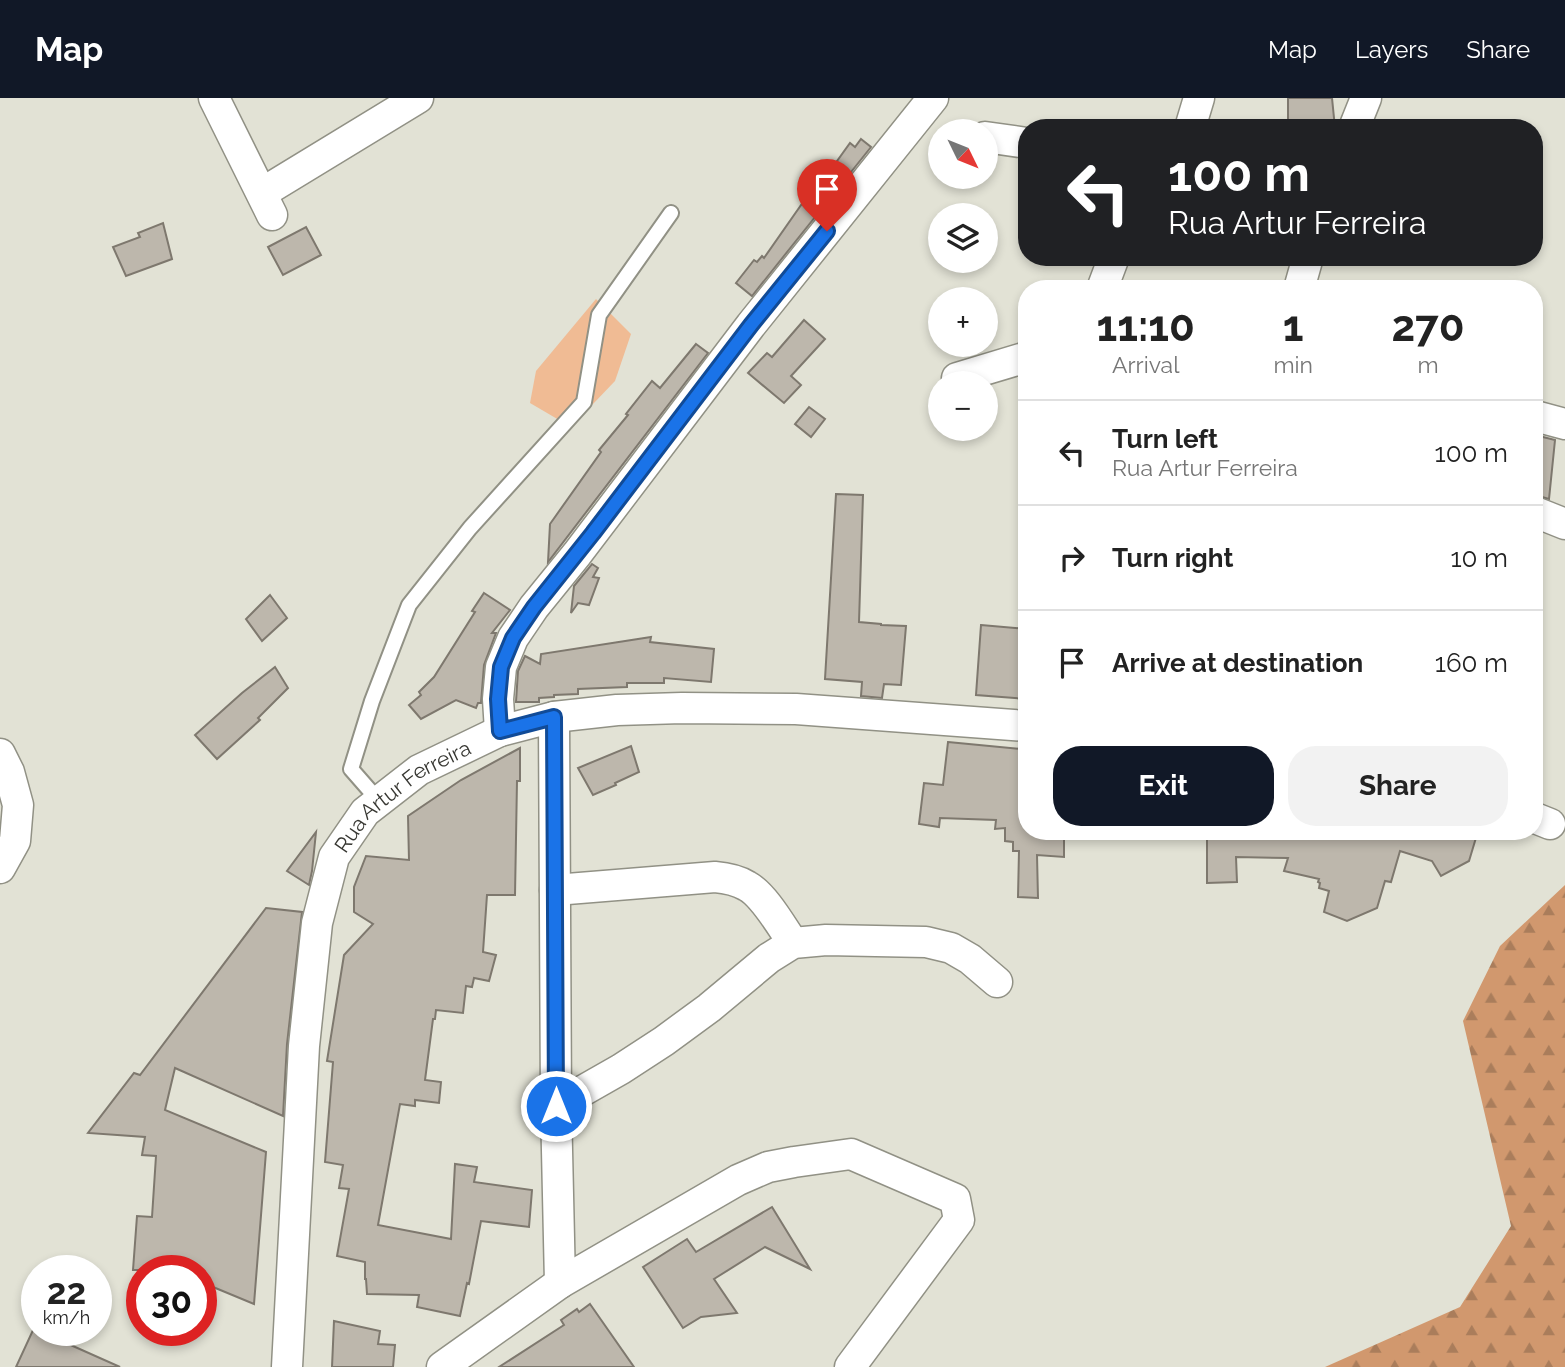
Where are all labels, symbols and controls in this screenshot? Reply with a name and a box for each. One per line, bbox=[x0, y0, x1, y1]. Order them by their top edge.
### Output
text: Map bbox=[35, 30, 103, 69]
text: Map bbox=[1268, 35, 1317, 64]
text: Layers bbox=[1355, 35, 1428, 64]
text: Share bbox=[1466, 35, 1530, 64]
north arrow bbox=[928, 119, 998, 189]
map controls bbox=[928, 119, 998, 441]
text: 100 m bbox=[1168, 145, 1310, 202]
icon: left bbox=[1053, 147, 1144, 238]
pin bbox=[797, 159, 857, 231]
icon: arrive bbox=[808, 170, 846, 208]
button: layers bbox=[928, 203, 998, 273]
text: Rua Artur Ferreira bbox=[1168, 204, 1426, 241]
button: + bbox=[928, 287, 998, 357]
text: 11:10 bbox=[1096, 302, 1195, 351]
text: 1 bbox=[1283, 302, 1304, 351]
text: 270 bbox=[1391, 302, 1464, 351]
text: Arrival bbox=[1112, 351, 1179, 378]
text: min bbox=[1273, 351, 1313, 378]
text: m bbox=[1417, 351, 1439, 378]
button: − bbox=[928, 371, 998, 441]
text: Turn left bbox=[1112, 424, 1218, 454]
icon: left bbox=[1053, 434, 1091, 472]
text: 100 m bbox=[1435, 438, 1508, 468]
text: Rua Artur Ferreira bbox=[1112, 454, 1298, 481]
icon: right bbox=[1053, 539, 1091, 577]
text: Turn right bbox=[1112, 543, 1233, 573]
text: 10 m bbox=[1450, 543, 1508, 573]
icon: arrive bbox=[1053, 644, 1091, 682]
text: Arrive at destination bbox=[1112, 648, 1363, 678]
text: 160 m bbox=[1435, 648, 1508, 678]
street label: Rua Artur Ferreira bbox=[329, 735, 474, 857]
button: Exit bbox=[1053, 746, 1274, 826]
button: Share bbox=[1288, 746, 1508, 826]
position arrow bbox=[519, 1069, 593, 1143]
speed limit sign: 30 bbox=[126, 1255, 217, 1346]
text: 22 bbox=[47, 1271, 86, 1312]
text: km/h bbox=[43, 1307, 90, 1328]

